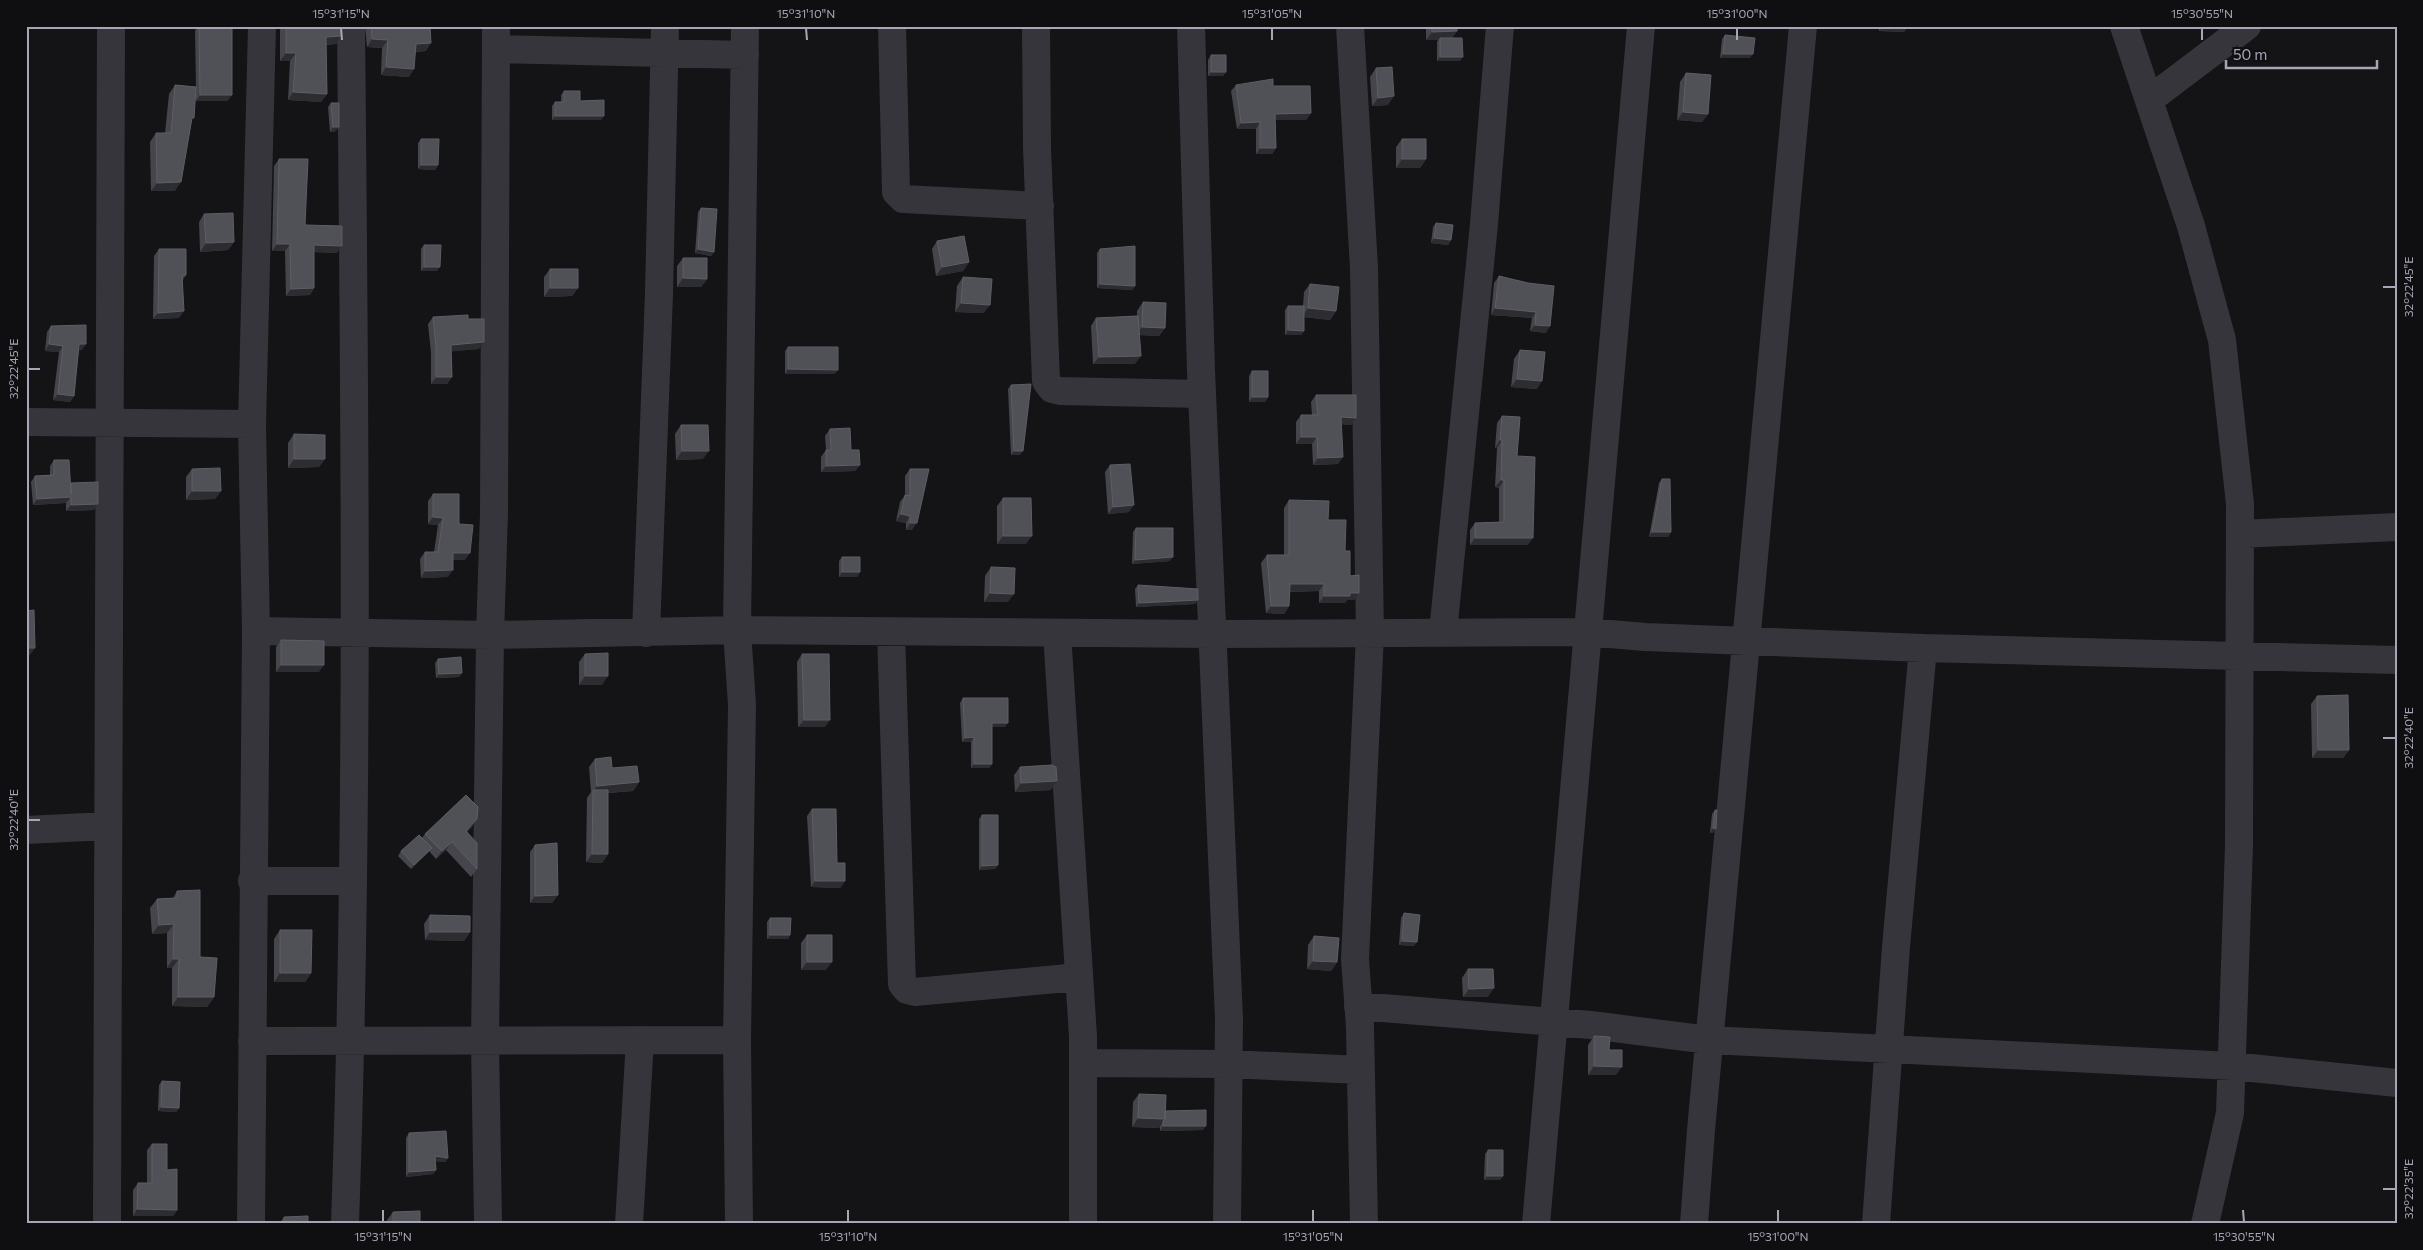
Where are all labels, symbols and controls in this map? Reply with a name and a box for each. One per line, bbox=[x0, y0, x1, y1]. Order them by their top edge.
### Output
text: 15°31'15"N bbox=[312, 6, 370, 20]
text: 15°31'10"N bbox=[777, 6, 835, 20]
text: 15°31'05"N bbox=[1242, 6, 1302, 20]
text: 15°31'00"N bbox=[1706, 6, 1768, 20]
text: 15°30'55"N bbox=[2171, 6, 2233, 20]
scale bar bbox=[2226, 38, 2377, 70]
text: 50 m bbox=[2233, 45, 2267, 63]
text: 32°22'45"E bbox=[2401, 257, 2415, 317]
text: 32°22'45"E bbox=[6, 339, 20, 399]
text: 32°22'40"E bbox=[2401, 707, 2415, 769]
text: 32°22'40"E bbox=[6, 789, 20, 851]
text: 32°22'35"E bbox=[2401, 1159, 2415, 1219]
text: 15°31'15"N bbox=[354, 1229, 412, 1243]
text: 15°31'10"N bbox=[819, 1229, 877, 1243]
text: 15°31'05"N bbox=[1283, 1229, 1343, 1243]
text: 15°31'00"N bbox=[1747, 1229, 1809, 1243]
text: 15°30'55"N bbox=[2213, 1229, 2275, 1243]

